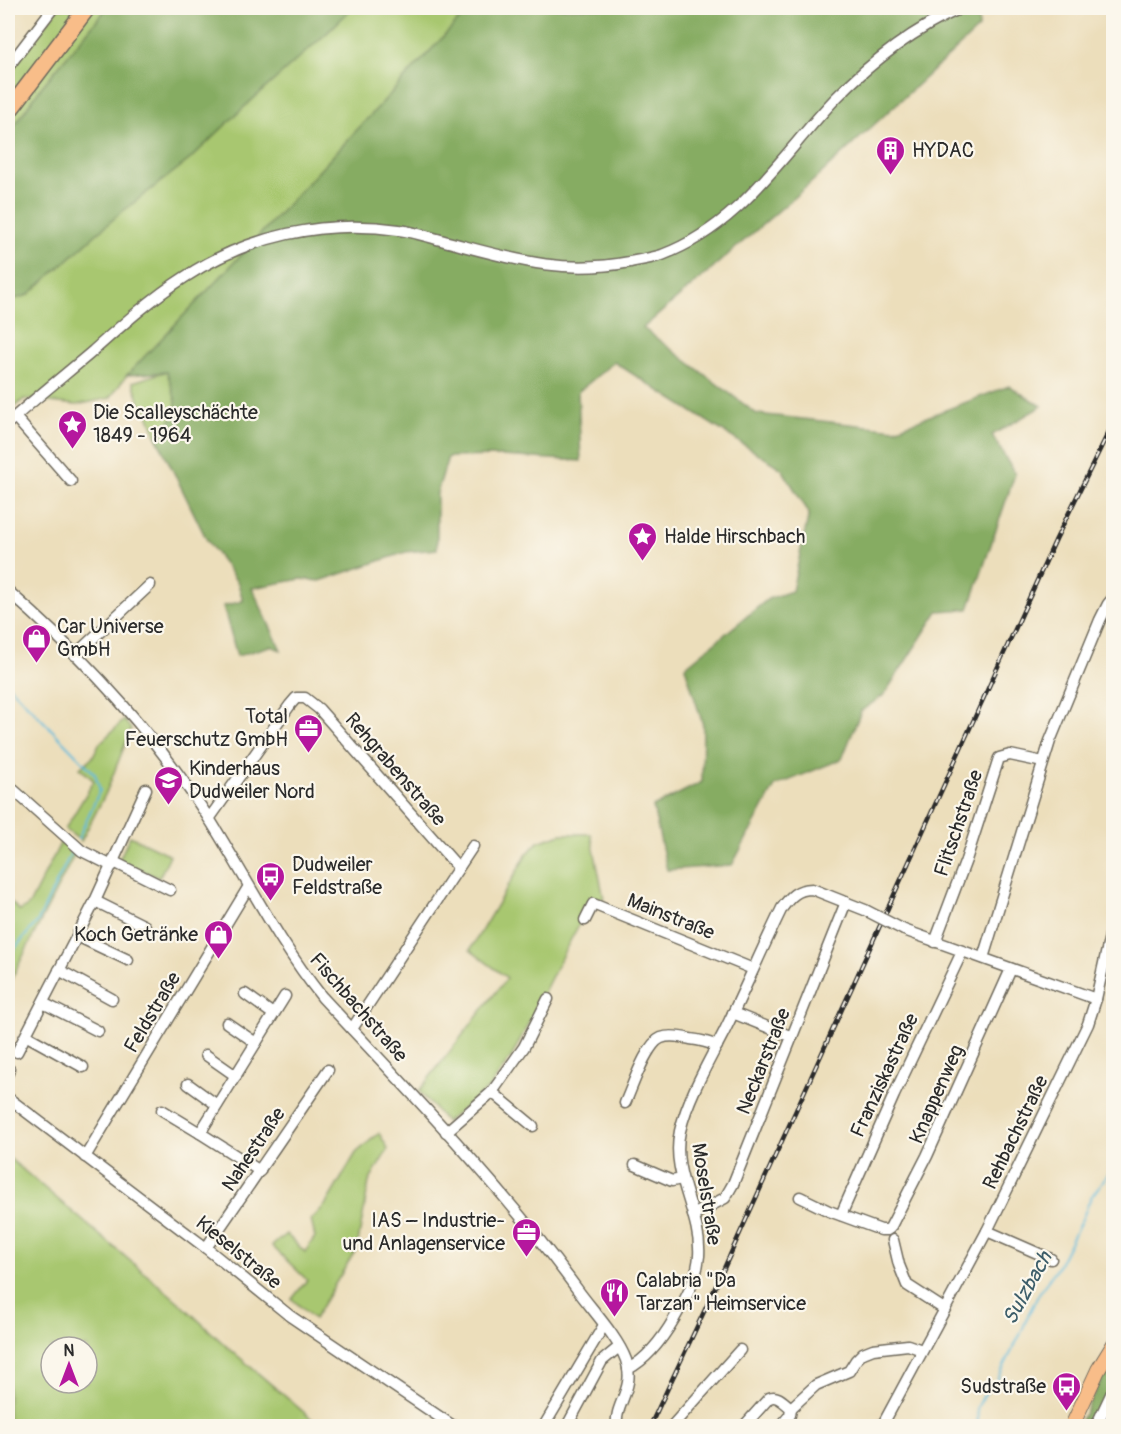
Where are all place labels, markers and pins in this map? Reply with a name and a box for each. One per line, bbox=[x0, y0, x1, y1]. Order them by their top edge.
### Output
building icon: HYDAC bbox=[875, 134, 907, 176]
place label: HYDAC bbox=[912, 138, 974, 163]
place label: Die Scalleyschächte 1849 - 1964 bbox=[93, 400, 258, 448]
place icon: Die Scalleyschächte 1849 - 1964 bbox=[56, 408, 88, 450]
place icon: Halde Hirschbach bbox=[627, 520, 659, 562]
place label: Halde Hirschbach bbox=[664, 524, 805, 549]
place label: Car Universe GmbH bbox=[57, 614, 164, 662]
shop icon: Car Universe GmbH bbox=[20, 622, 52, 664]
place label: Total Feuerschutz GmbH bbox=[125, 704, 288, 752]
office icon: Total Feuerschutz GmbH bbox=[293, 712, 325, 754]
place label: Kinderhaus Dudweiler Nord bbox=[189, 756, 315, 804]
school or university icon: Kinderhaus Dudweiler Nord bbox=[152, 764, 184, 806]
place label: Dudweiler Feldstraße bbox=[292, 852, 382, 900]
bus stop icon: Dudweiler Feldstraße bbox=[255, 860, 287, 902]
shop icon: Koch Getränke bbox=[203, 918, 235, 960]
place label: Koch Getränke bbox=[74, 922, 198, 947]
place label: IAS – Industrie- und Anlagenservice bbox=[342, 1208, 505, 1256]
office icon: IAS – Industrie- und Anlagenservice bbox=[510, 1216, 542, 1258]
place label: Calabria "Da Tarzan" Heimservice bbox=[636, 1268, 806, 1316]
restaurant icon: Calabria "Da Tarzan" Heimservice bbox=[599, 1276, 631, 1318]
bus stop icon: Sudstraße bbox=[1051, 1370, 1083, 1412]
place label: Sudstraße bbox=[960, 1374, 1046, 1399]

